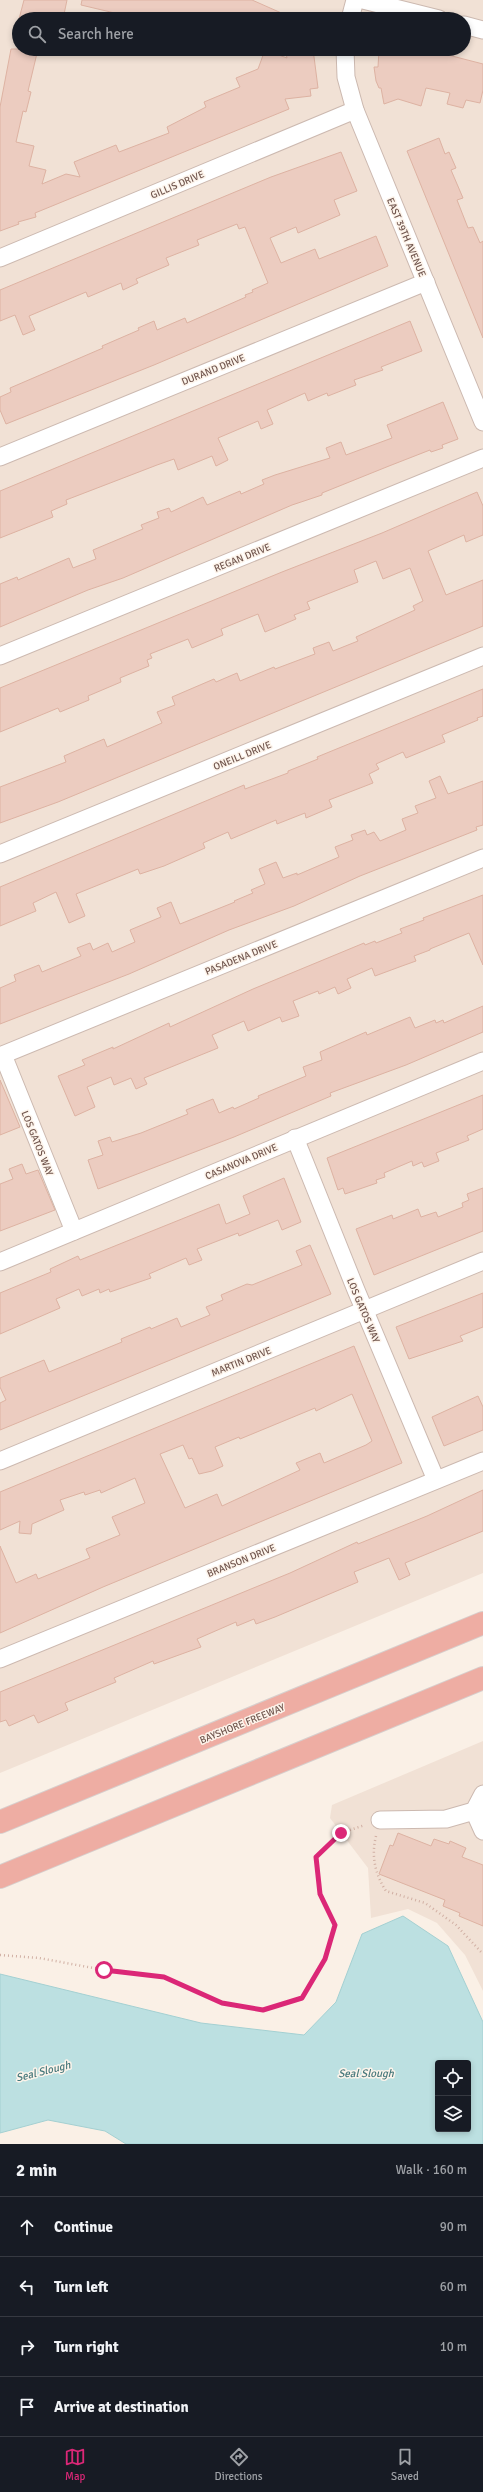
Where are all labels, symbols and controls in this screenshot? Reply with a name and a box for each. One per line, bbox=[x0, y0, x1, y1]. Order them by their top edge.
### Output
search box bbox=[12, 12, 471, 56]
icon: search bbox=[26, 23, 48, 45]
text: Search here bbox=[58, 25, 134, 43]
street label: GILLIS DRIVE bbox=[149, 168, 206, 202]
street label: EAST 39TH AVENUE bbox=[384, 196, 428, 279]
street label: DURAND DRIVE bbox=[180, 352, 247, 388]
street label: REGAN DRIVE bbox=[212, 541, 273, 575]
street label: ONEILL DRIVE bbox=[212, 739, 273, 773]
street label: PASADENA DRIVE bbox=[203, 938, 280, 978]
street label: LOS GATOS WAY bbox=[19, 1109, 56, 1178]
street label: CASANOVA DRIVE bbox=[203, 1141, 280, 1183]
street label: LOS GATOS WAY bbox=[344, 1276, 382, 1345]
street label: MARTIN DRIVE bbox=[210, 1344, 273, 1379]
street label: BRANSON DRIVE bbox=[205, 1542, 278, 1580]
street label: BAYSHORE FREEWAY bbox=[198, 1701, 287, 1746]
route end bbox=[332, 1824, 350, 1842]
route start bbox=[95, 1961, 113, 1979]
water label: Seal Slough bbox=[15, 2058, 73, 2085]
map controls bbox=[435, 2060, 471, 2132]
button: locate bbox=[435, 2060, 471, 2096]
water label: Seal Slough bbox=[338, 2067, 395, 2080]
button: layers bbox=[435, 2096, 471, 2132]
text: 2 min bbox=[16, 2160, 57, 2181]
text: Walk · 160 m bbox=[396, 2162, 467, 2178]
icon: ahead bbox=[16, 2216, 38, 2238]
text: Continue bbox=[54, 2218, 113, 2236]
text: 90 m bbox=[440, 2219, 467, 2235]
icon: left bbox=[16, 2276, 38, 2298]
text: Turn left bbox=[54, 2278, 108, 2296]
text: 60 m bbox=[440, 2279, 467, 2295]
icon: right bbox=[16, 2336, 38, 2358]
text: Turn right bbox=[54, 2338, 119, 2356]
text: 10 m bbox=[440, 2339, 467, 2355]
icon: arrive bbox=[16, 2396, 38, 2418]
text: Arrive at destination bbox=[54, 2398, 189, 2416]
tab: Map bbox=[64, 2446, 86, 2483]
tab: Directions bbox=[215, 2446, 263, 2483]
tab: Saved bbox=[391, 2446, 419, 2483]

